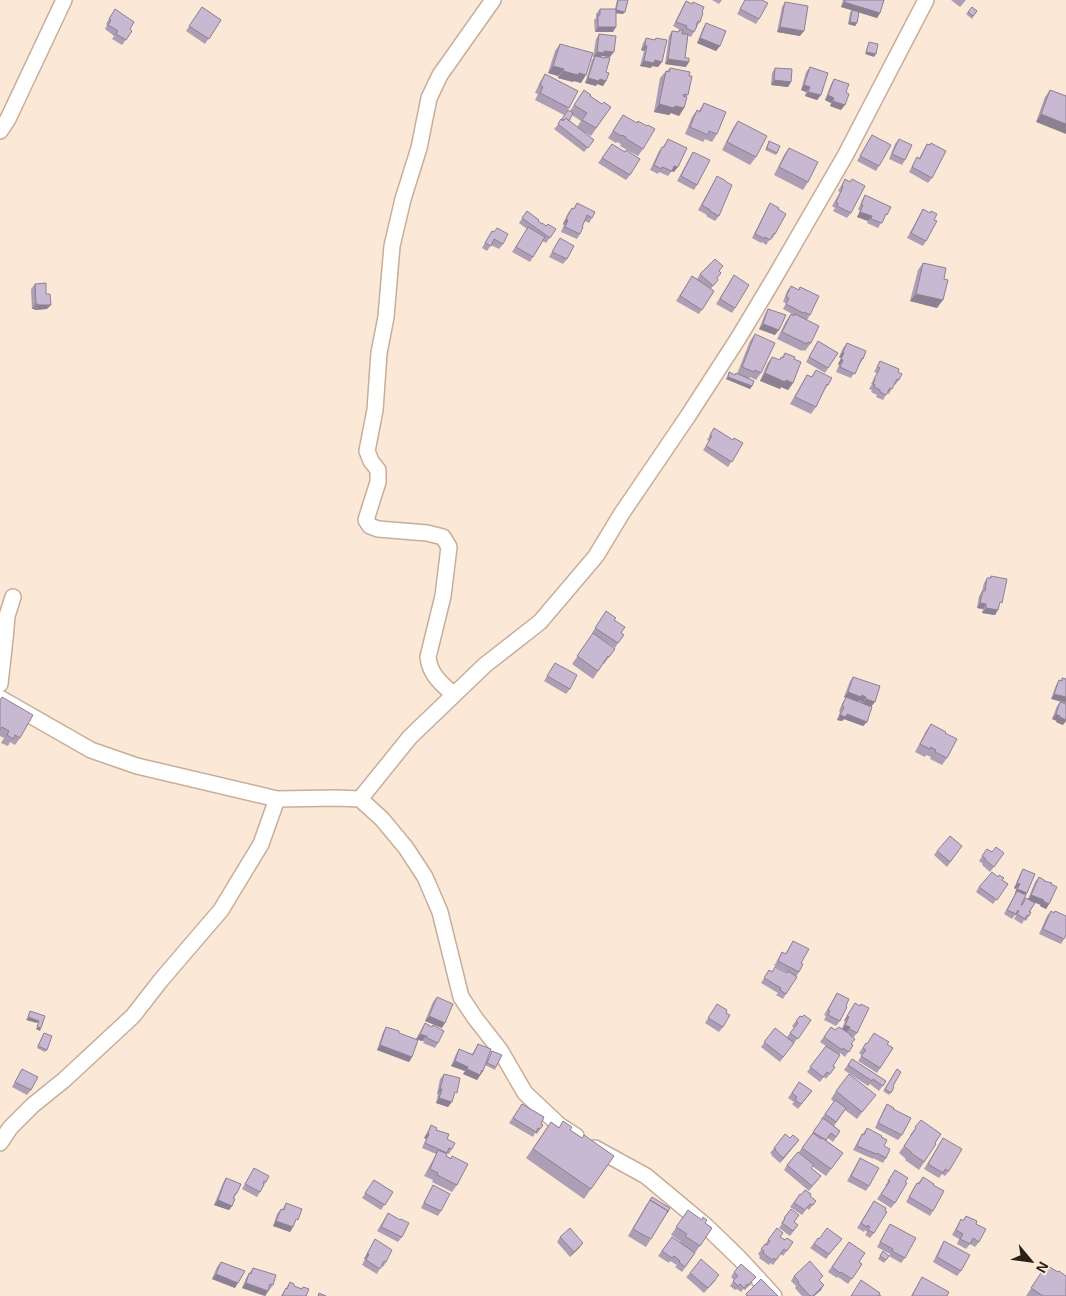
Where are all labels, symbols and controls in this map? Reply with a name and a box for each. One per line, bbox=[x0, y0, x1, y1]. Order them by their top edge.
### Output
north arrow bbox=[1006, 1236, 1056, 1286]
text: N bbox=[1033, 1259, 1052, 1276]

